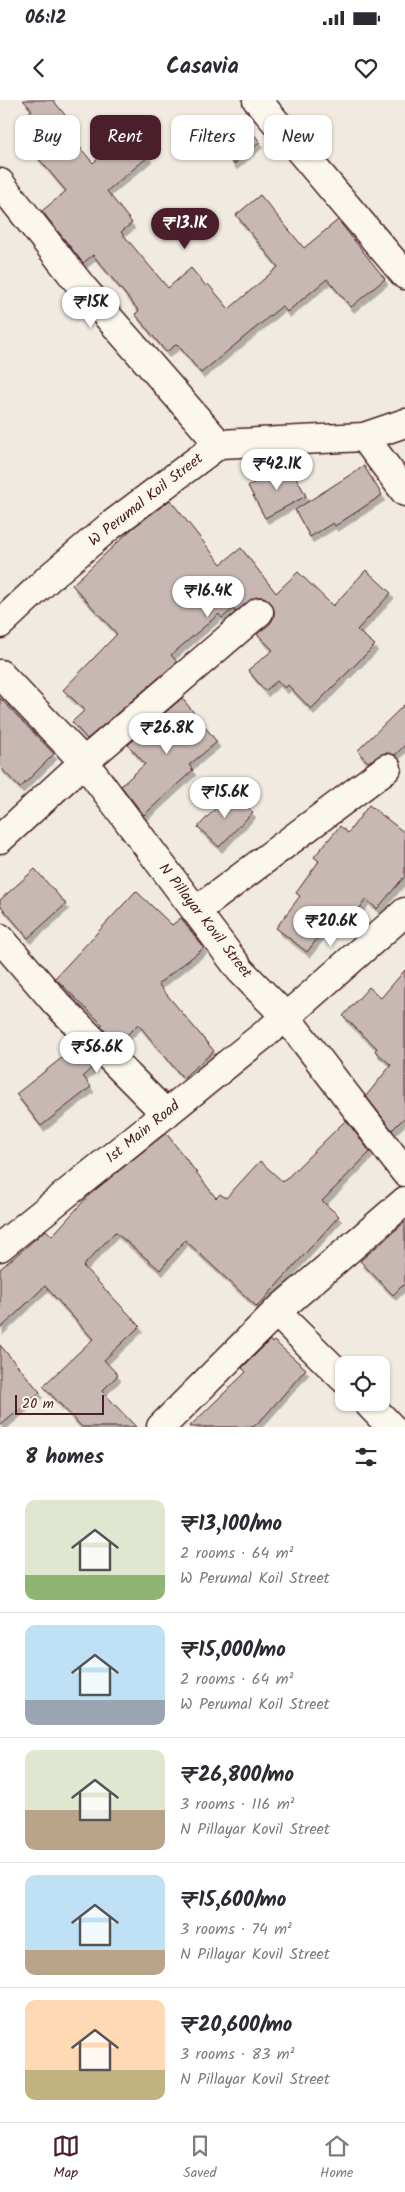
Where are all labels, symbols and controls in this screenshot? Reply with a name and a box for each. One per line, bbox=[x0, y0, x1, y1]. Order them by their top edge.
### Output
text: 06:12 bbox=[25, 3, 67, 33]
text: Casavia bbox=[166, 50, 239, 85]
icon: back bbox=[25, 54, 53, 82]
icon: heart bbox=[352, 54, 380, 82]
chip: Buy bbox=[15, 115, 80, 160]
chip: Rent bbox=[90, 115, 161, 160]
chip: Filters bbox=[171, 115, 254, 160]
chip: New bbox=[264, 115, 332, 160]
pin: ₹13.1K bbox=[144, 208, 226, 250]
text: ₹13.1K bbox=[162, 211, 208, 236]
pin: ₹15K bbox=[61, 286, 121, 329]
text: ₹15K bbox=[73, 290, 109, 315]
street label: W Perumal Koil Street bbox=[83, 447, 209, 553]
pin: ₹42.1K bbox=[236, 448, 318, 491]
text: ₹42.1K bbox=[252, 452, 302, 477]
pin: ₹16.4K bbox=[167, 576, 249, 618]
text: ₹16.4K bbox=[183, 579, 233, 604]
pin: ₹26.8K bbox=[126, 712, 208, 755]
text: ₹26.8K bbox=[140, 716, 194, 741]
pin: ₹15.6K bbox=[184, 776, 266, 819]
text: ₹15.6K bbox=[201, 780, 249, 805]
street label: N Pillayar Kovil Street bbox=[152, 858, 258, 984]
pin: ₹20.6K bbox=[290, 906, 372, 948]
text: ₹20.6K bbox=[304, 909, 358, 934]
pin: ₹56.6K bbox=[56, 1032, 138, 1074]
text: ₹56.6K bbox=[71, 1035, 123, 1060]
street label: 1st Main Road bbox=[101, 1094, 186, 1169]
map controls bbox=[335, 1356, 390, 1411]
button: locate bbox=[335, 1356, 390, 1411]
scale bar bbox=[15, 1392, 104, 1415]
text: 20 m bbox=[22, 1393, 54, 1415]
text: 8 homes bbox=[25, 1441, 104, 1474]
icon: filters bbox=[352, 1443, 380, 1471]
text: ₹13,100/mo bbox=[180, 1508, 282, 1541]
icon: home bbox=[65, 1520, 125, 1580]
text: 2 rooms · 64 m² bbox=[180, 1541, 293, 1566]
text: W Perumal Koil Street bbox=[180, 1566, 330, 1591]
text: ₹15,000/mo bbox=[180, 1634, 286, 1667]
icon: home bbox=[65, 1645, 125, 1705]
text: 2 rooms · 64 m² bbox=[180, 1667, 293, 1692]
text: W Perumal Koil Street bbox=[180, 1692, 330, 1717]
text: ₹26,800/mo bbox=[180, 1759, 294, 1792]
icon: home bbox=[65, 1770, 125, 1830]
text: 3 rooms · 116 m² bbox=[180, 1792, 295, 1817]
text: N Pillayar Kovil Street bbox=[180, 1817, 330, 1842]
text: ₹15,600/mo bbox=[180, 1884, 286, 1917]
icon: home bbox=[65, 1895, 125, 1955]
text: 3 rooms · 74 m² bbox=[180, 1917, 292, 1942]
text: N Pillayar Kovil Street bbox=[180, 1942, 330, 1967]
text: ₹20,600/mo bbox=[180, 2009, 292, 2042]
icon: home bbox=[65, 2020, 125, 2080]
text: 3 rooms · 83 m² bbox=[180, 2042, 294, 2067]
text: N Pillayar Kovil Street bbox=[180, 2067, 330, 2092]
tab: Map bbox=[52, 2132, 80, 2184]
tab: Saved bbox=[183, 2132, 217, 2184]
tab: Home bbox=[320, 2132, 353, 2184]

